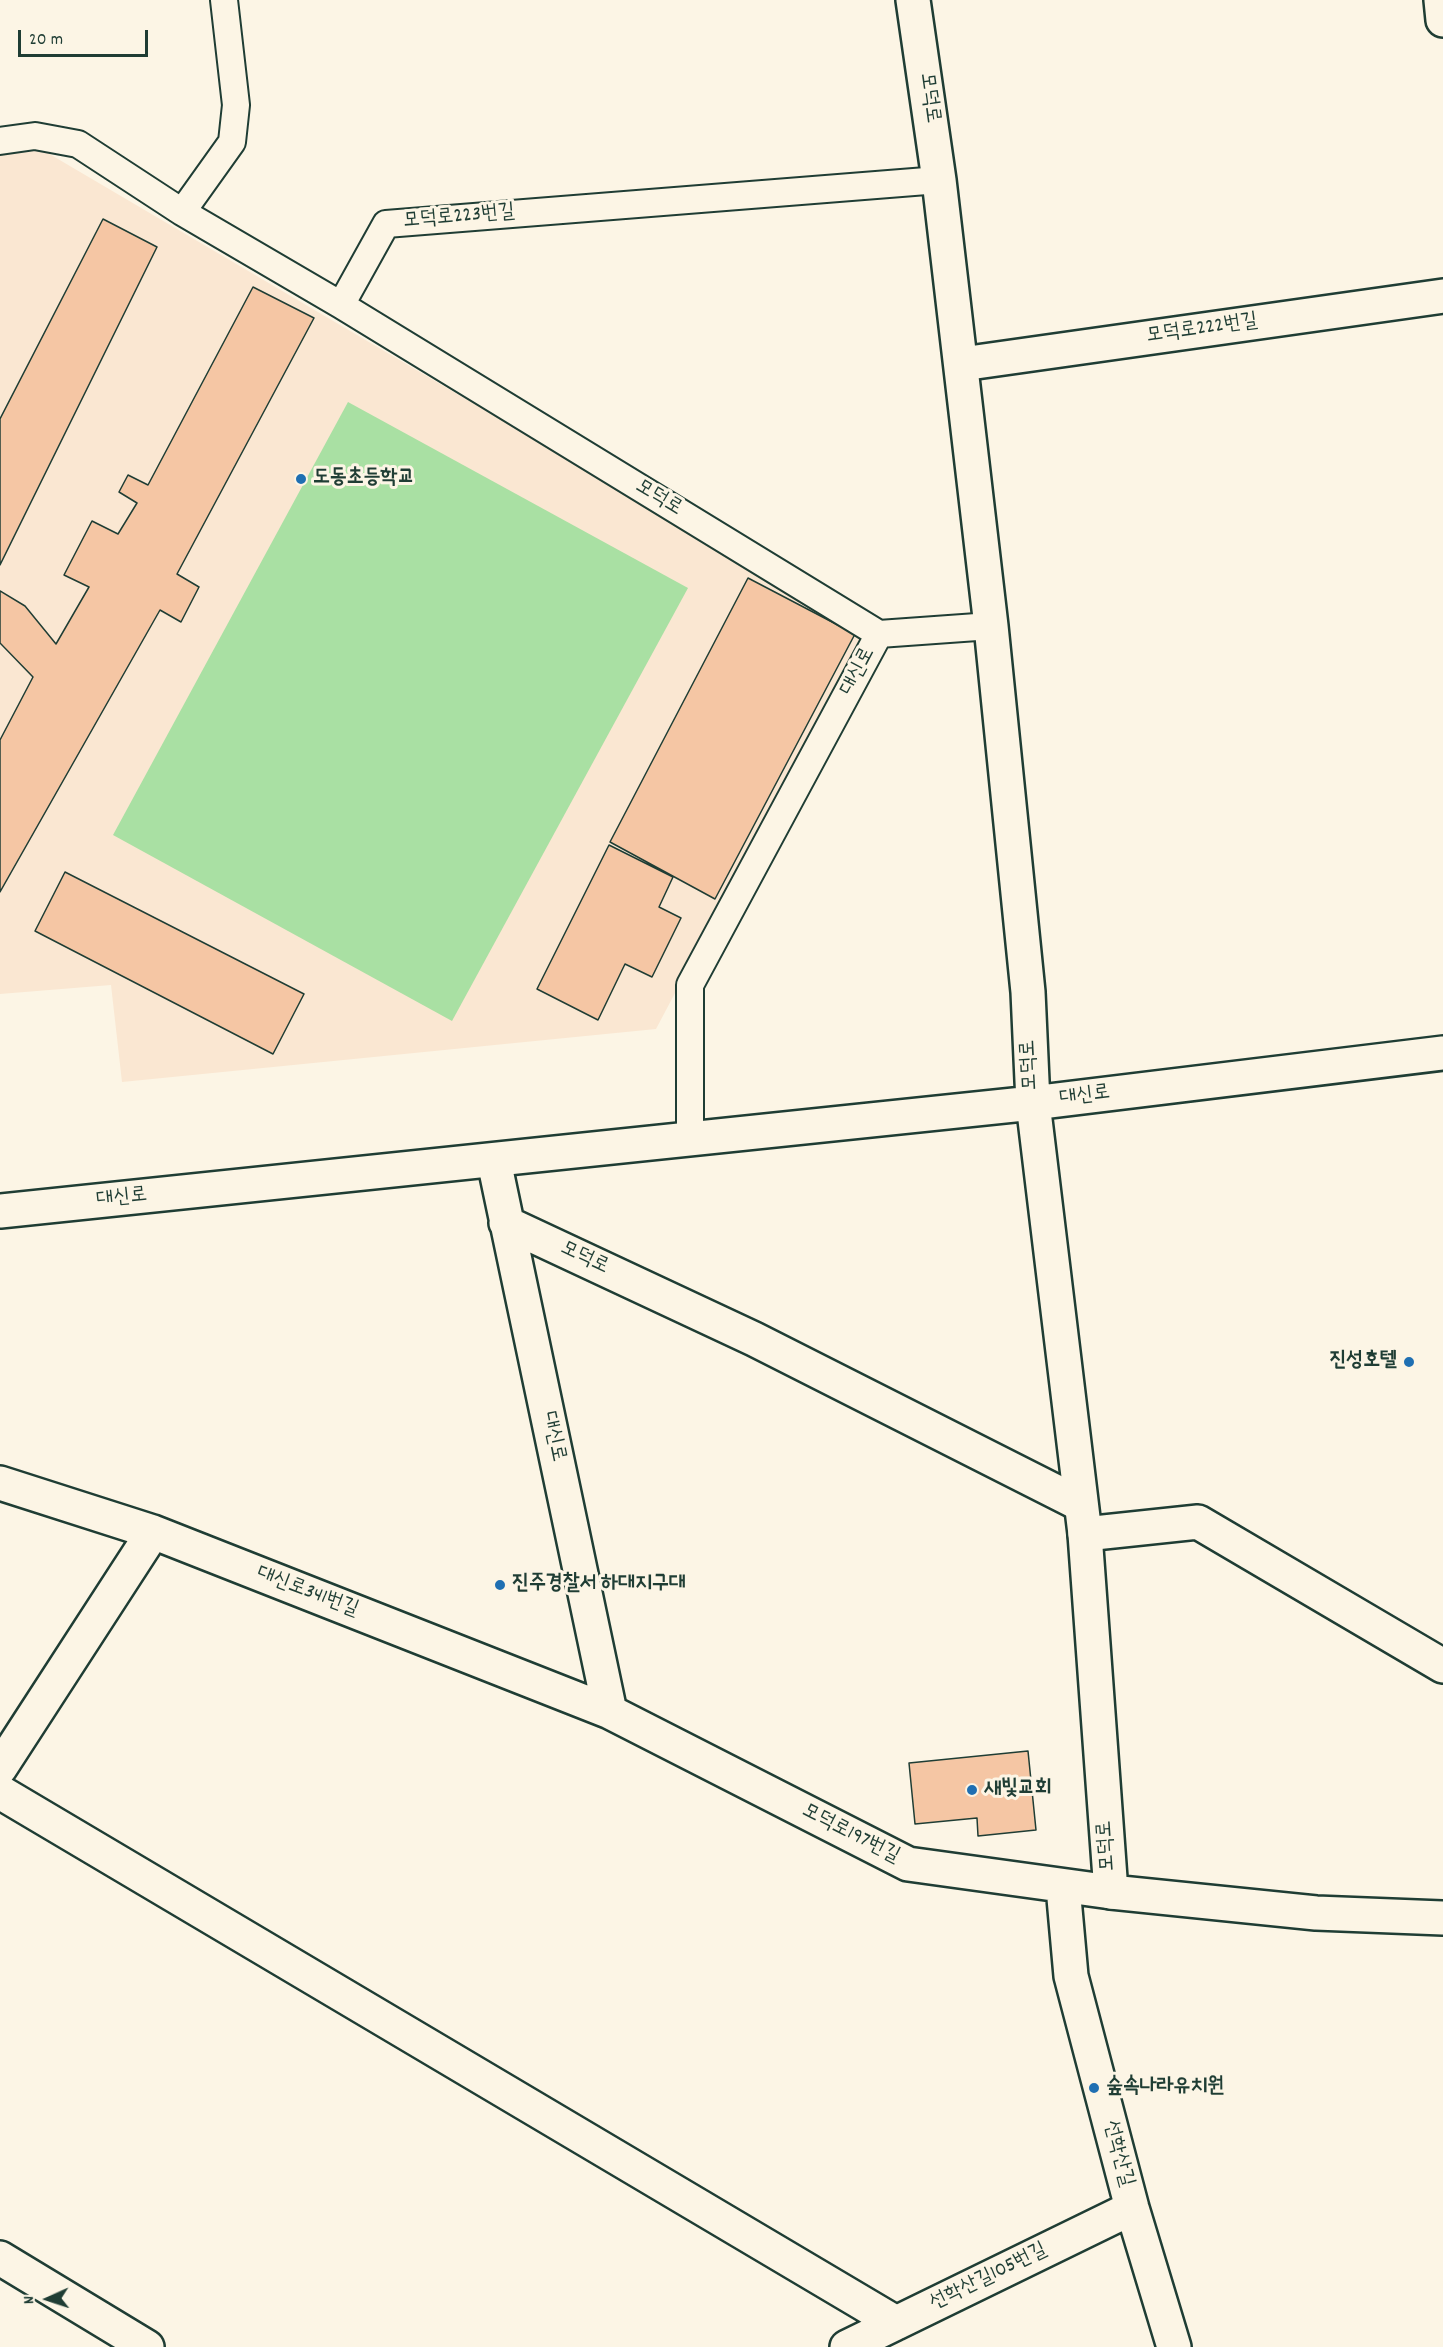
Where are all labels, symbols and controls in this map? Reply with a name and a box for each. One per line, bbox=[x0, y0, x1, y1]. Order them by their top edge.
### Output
scale bar bbox=[21, 18, 152, 56]
text: 20 m bbox=[29, 28, 63, 53]
street label: 모덕로 bbox=[912, 71, 944, 125]
street label: 모덕로223번길 bbox=[402, 201, 516, 235]
street label: 모덕로222번길 bbox=[1145, 310, 1259, 350]
place label: 도동초등학교 bbox=[313, 466, 414, 492]
marker: 도동초등학교 bbox=[294, 472, 308, 486]
street label: 모덕로 bbox=[630, 475, 686, 523]
street label: 대신로 bbox=[836, 644, 882, 700]
street label: 모덕로 bbox=[1017, 1039, 1045, 1091]
street label: 대신로 bbox=[1058, 1081, 1112, 1113]
street label: 대신로 bbox=[95, 1184, 149, 1214]
street label: 모덕로 bbox=[556, 1237, 612, 1281]
place label: 진성호텔 bbox=[1329, 1349, 1397, 1375]
marker: 진성호텔 bbox=[1402, 1355, 1416, 1369]
street label: 대신로 bbox=[534, 1410, 570, 1464]
street label: 대신로341번길 bbox=[252, 1562, 362, 1624]
place label: 진주경찰서 하대지구대 bbox=[512, 1572, 686, 1598]
marker: 진주경찰서 하대지구대 bbox=[493, 1578, 507, 1592]
place label: 새빛교회 bbox=[984, 1777, 1052, 1803]
marker: 새빛교회 bbox=[965, 1783, 979, 1797]
street label: 모덕로197번길 bbox=[797, 1800, 903, 1870]
street label: 모덕로 bbox=[1094, 1820, 1122, 1872]
place label: 숲속나라유치원 bbox=[1106, 2075, 1224, 2101]
marker: 숲속나라유치원 bbox=[1087, 2081, 1101, 2095]
street label: 선학산길 bbox=[1096, 2118, 1138, 2190]
street label: 선학산길105번길 bbox=[926, 2239, 1052, 2317]
north arrow bbox=[18, 2269, 78, 2329]
text: N bbox=[18, 2295, 41, 2305]

